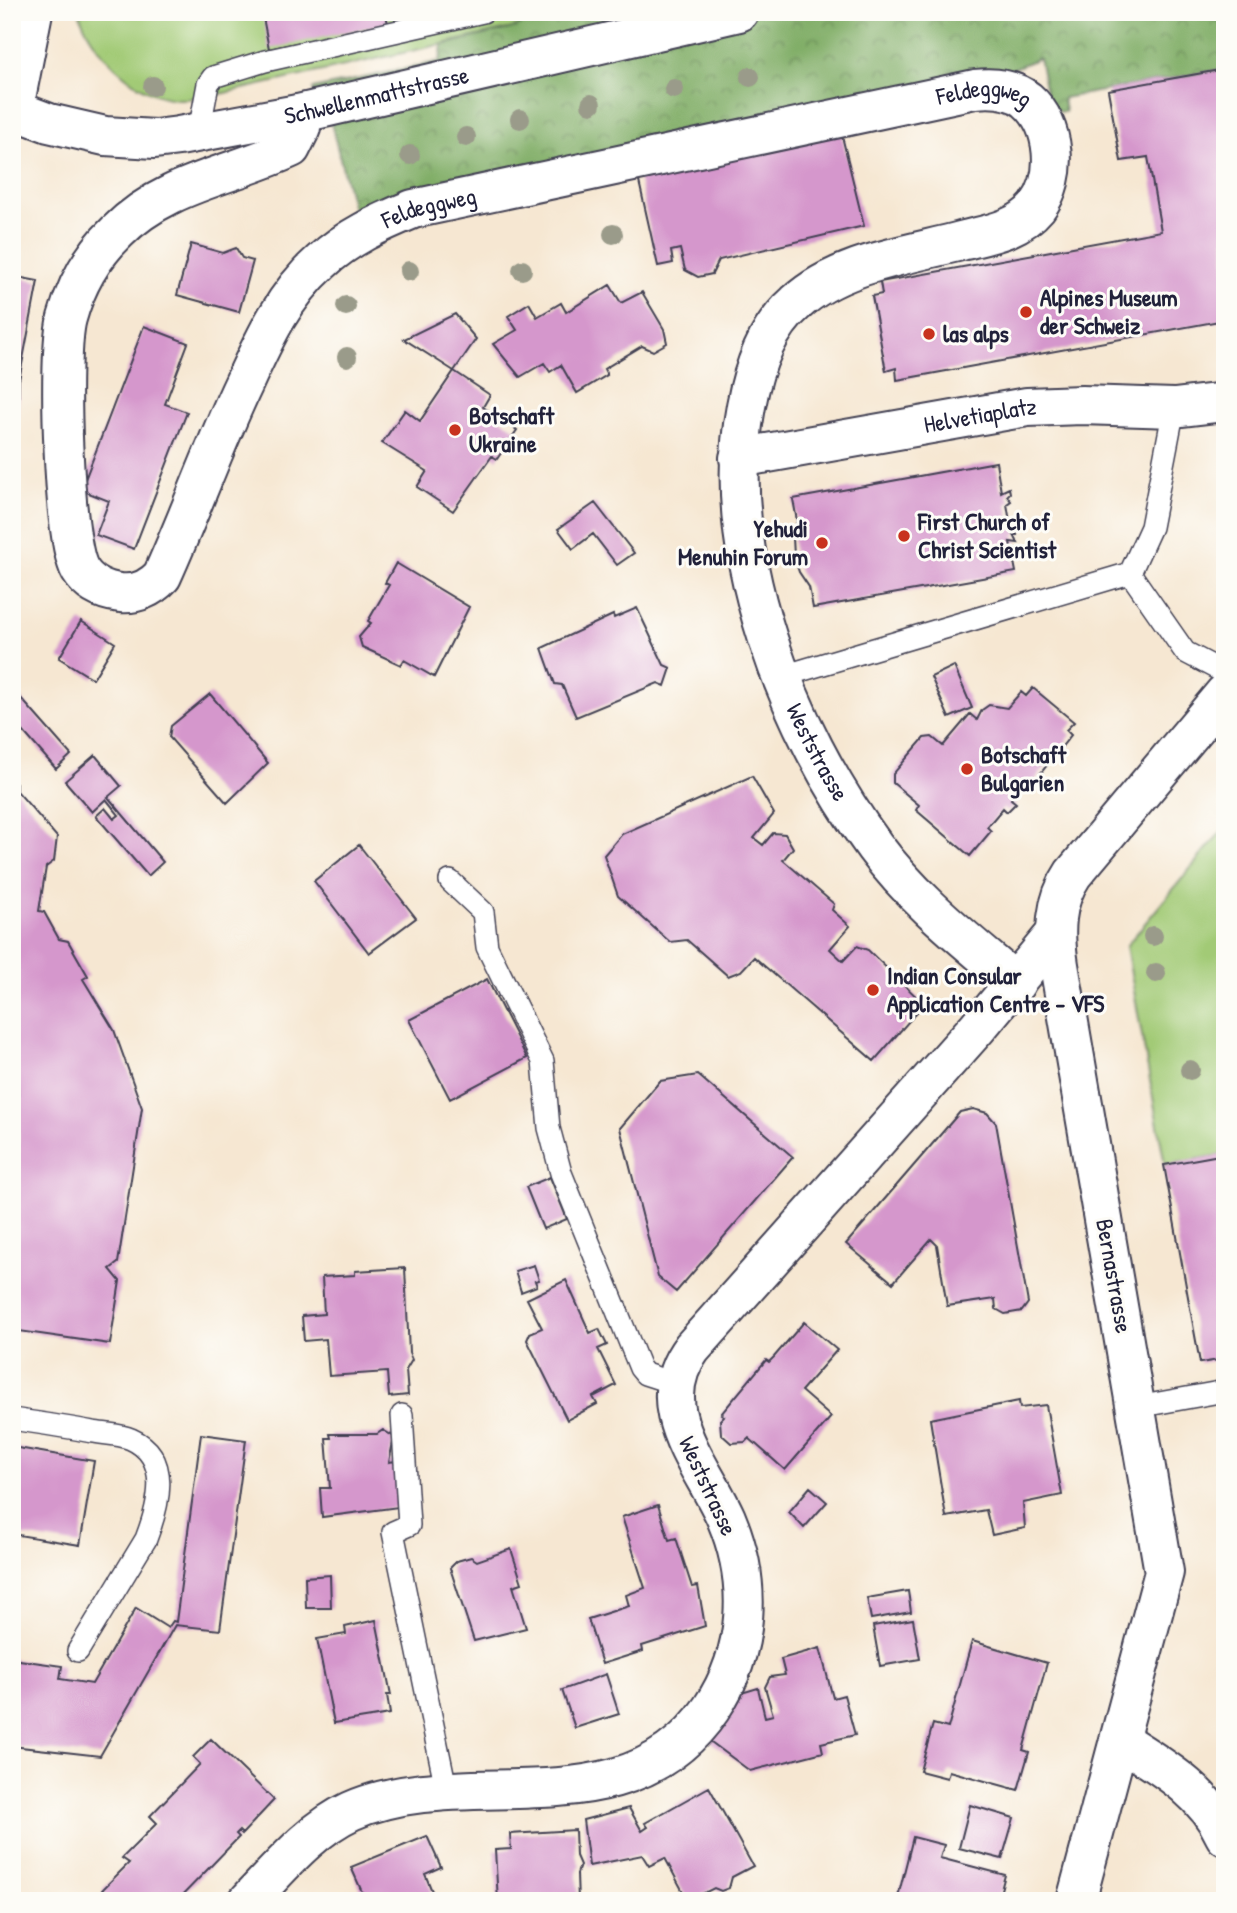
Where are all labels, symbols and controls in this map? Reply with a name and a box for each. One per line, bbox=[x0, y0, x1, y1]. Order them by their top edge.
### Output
street label: Schwellenmattstrasse bbox=[282, 58, 472, 131]
street label: Feldeggweg bbox=[932, 71, 1039, 114]
street label: Feldeggweg bbox=[375, 179, 479, 236]
place label: Alpines Museum der Schweiz bbox=[1040, 281, 1178, 341]
marker: Alpines Museum der Schweiz bbox=[1018, 304, 1034, 320]
place label: las alps bbox=[943, 317, 1009, 350]
marker: las alps bbox=[921, 326, 937, 342]
street label: Helvetiaplatz bbox=[921, 390, 1037, 440]
place label: Botschaft Ukraine bbox=[469, 399, 555, 459]
marker: Botschaft Ukraine bbox=[447, 422, 463, 438]
place label: First Church of Christ Scientist bbox=[917, 505, 1057, 565]
place label: Yehudi Menuhin Forum bbox=[678, 512, 808, 572]
marker: First Church of Christ Scientist bbox=[896, 528, 912, 544]
marker: Yehudi Menuhin Forum bbox=[814, 535, 830, 551]
street label: Weststrasse bbox=[779, 698, 857, 807]
place label: Botschaft Bulgarien bbox=[981, 738, 1067, 799]
marker: Botschaft Bulgarien bbox=[959, 761, 975, 777]
place label: Indian Consular Application Centre - VFS bbox=[887, 959, 1104, 1020]
marker: Indian Consular Application Centre - VFS bbox=[865, 982, 881, 998]
street label: Bernastrasse bbox=[1089, 1216, 1141, 1336]
street label: Weststrasse bbox=[672, 1431, 746, 1541]

